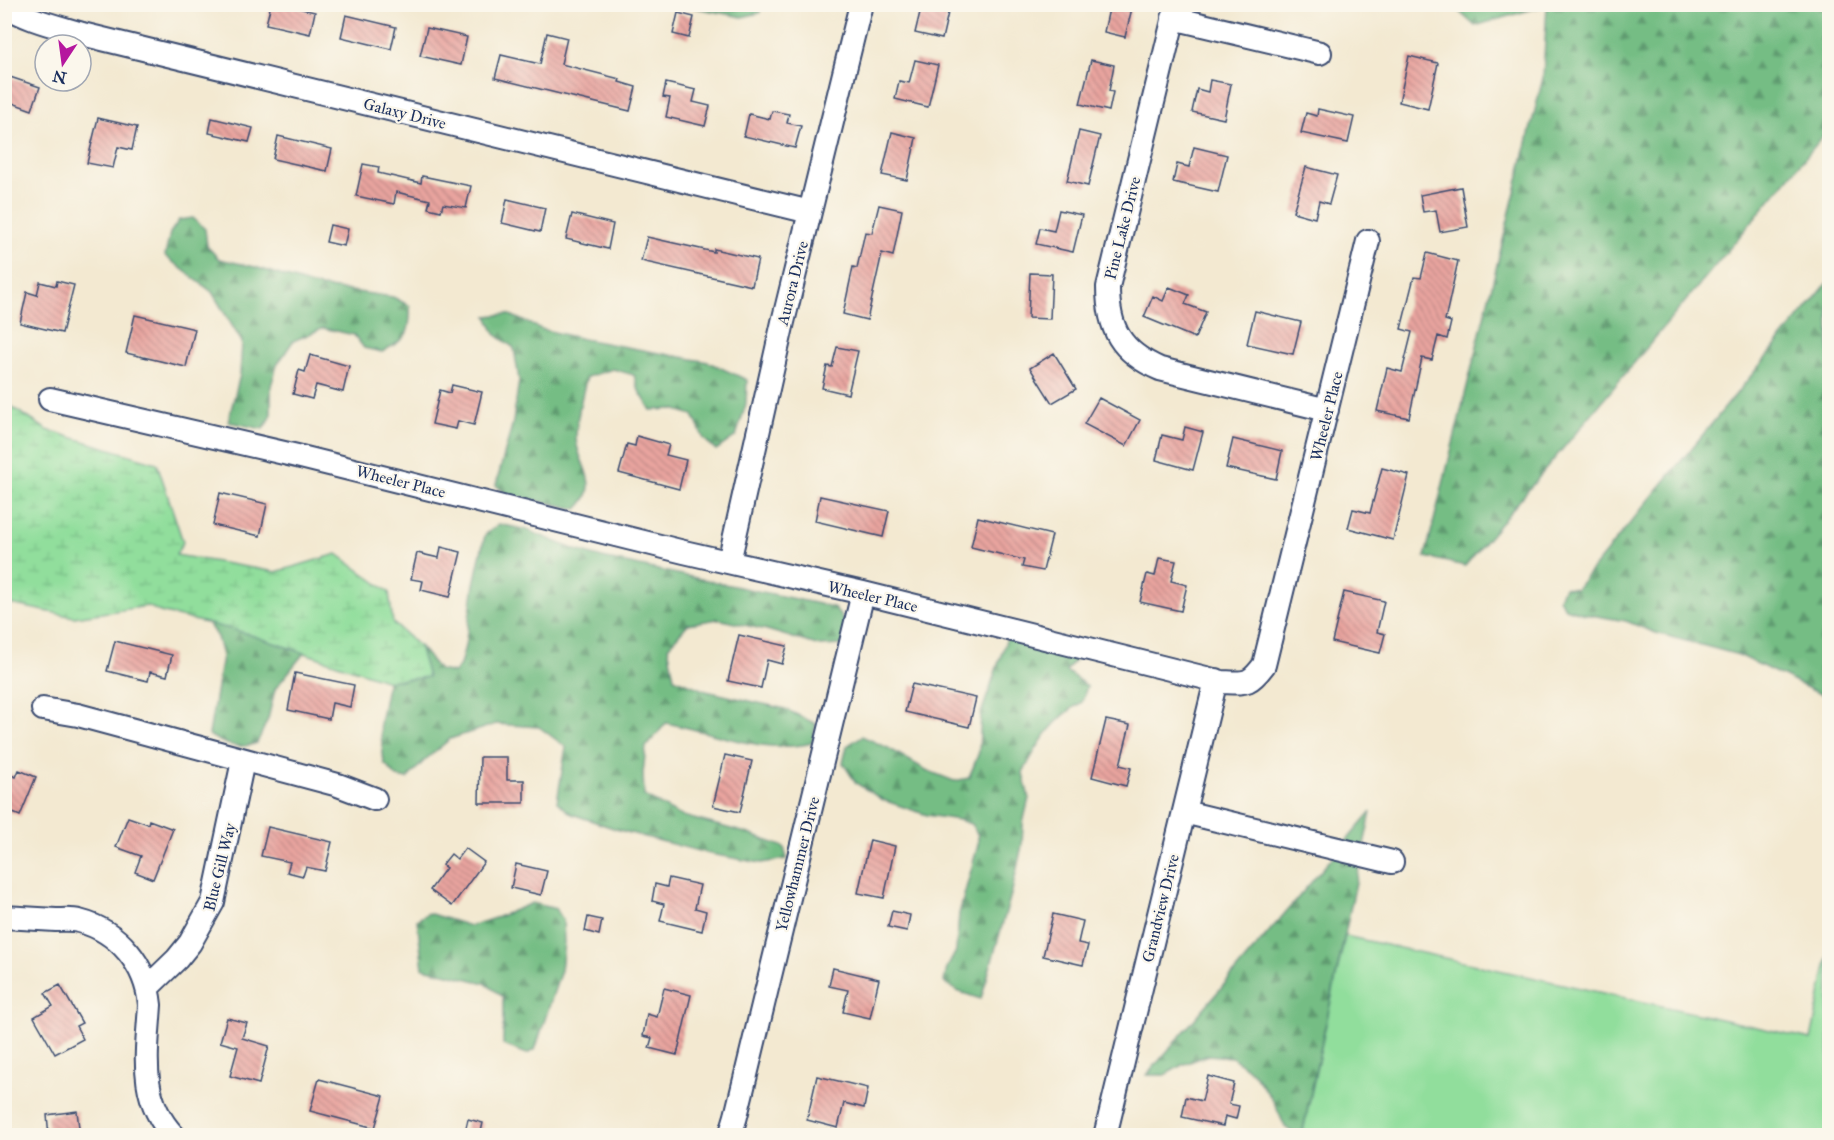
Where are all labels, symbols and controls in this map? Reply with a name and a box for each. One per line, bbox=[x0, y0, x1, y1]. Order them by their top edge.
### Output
north arrow bbox=[33, 33, 93, 93]
text: N bbox=[51, 66, 68, 88]
street label: Galaxy Drive bbox=[362, 94, 449, 133]
street label: Pine Lake Drive bbox=[1101, 174, 1145, 282]
street label: Aurora Drive bbox=[773, 239, 812, 328]
street label: Wheeler Place bbox=[1306, 369, 1347, 463]
street label: Wheeler Place bbox=[354, 461, 448, 502]
street label: Wheeler Place bbox=[826, 577, 920, 616]
street label: Yellowhammer Drive bbox=[772, 794, 824, 934]
street label: Blue Gill Way bbox=[199, 821, 240, 913]
street label: Grandview Drive bbox=[1138, 852, 1183, 964]

